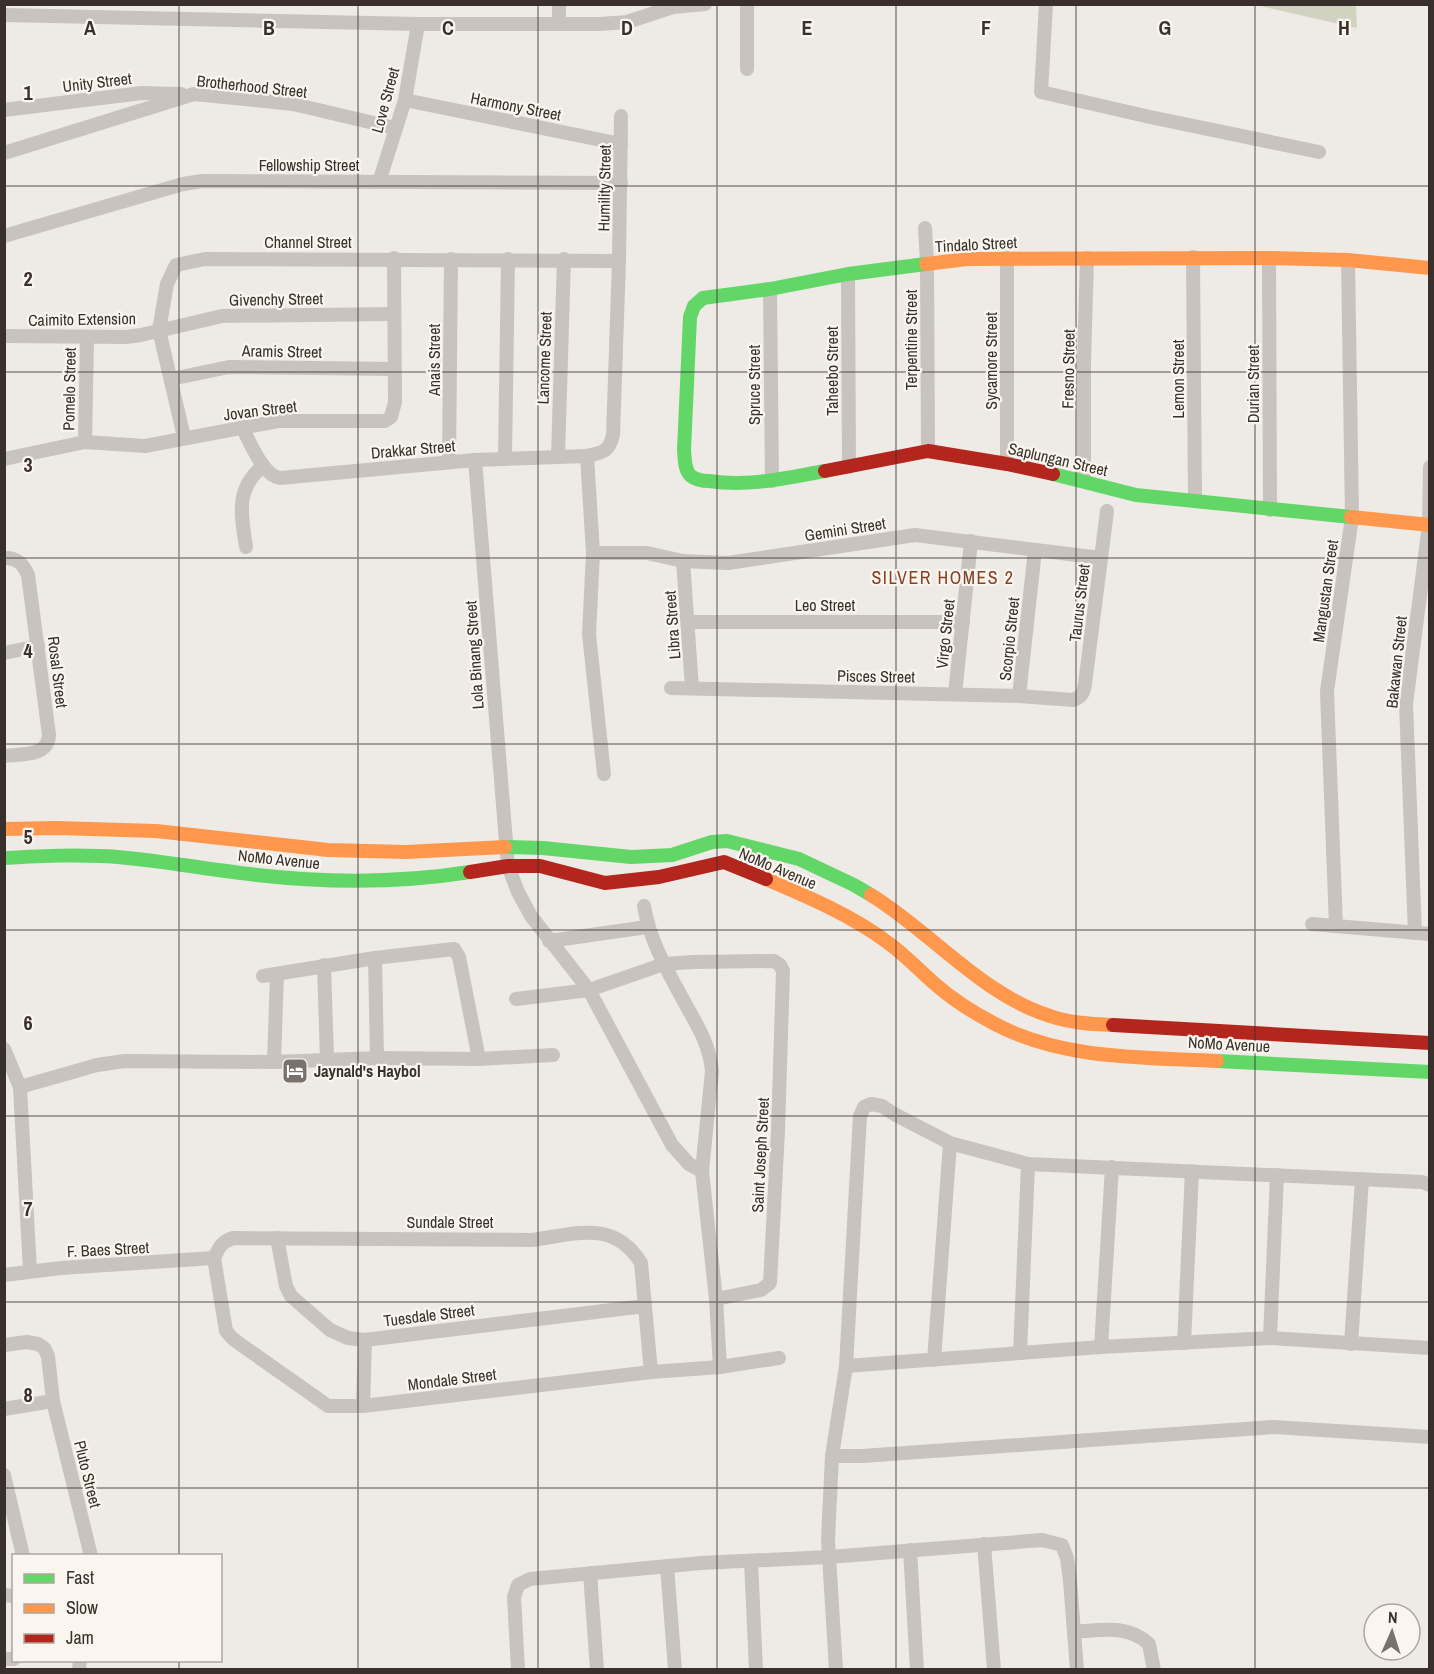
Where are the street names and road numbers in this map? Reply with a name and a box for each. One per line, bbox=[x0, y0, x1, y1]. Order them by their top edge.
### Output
street label: Love Street bbox=[366, 64, 404, 135]
street label: Unity Street bbox=[61, 67, 133, 97]
street label: Brotherhood Street bbox=[196, 69, 309, 103]
street label: Harmony Street bbox=[469, 86, 564, 126]
street label: Humility Street bbox=[592, 144, 616, 232]
street label: Fellowship Street bbox=[259, 154, 360, 176]
street label: Channel Street bbox=[264, 231, 352, 253]
street label: Tindalo Street bbox=[934, 231, 1018, 257]
street label: Givenchy Street bbox=[229, 287, 324, 311]
street label: Terpentine Street bbox=[900, 289, 922, 390]
street label: Caimito Extension bbox=[28, 307, 136, 331]
street label: Lancome Street bbox=[531, 311, 557, 405]
street label: Sycamore Street bbox=[980, 312, 1002, 410]
street label: Anais Street bbox=[423, 324, 445, 397]
street label: Taheebo Street bbox=[821, 326, 843, 416]
street label: Fresno Street bbox=[1056, 329, 1080, 409]
street label: Aramis Street bbox=[241, 339, 323, 363]
street label: Lemon Street bbox=[1167, 339, 1189, 418]
street label: Spruce Street bbox=[743, 345, 765, 425]
street label: Durian Street bbox=[1242, 345, 1264, 423]
street label: Pomelo Street bbox=[57, 347, 81, 431]
street label: Jovan Street bbox=[222, 395, 298, 425]
street label: Drakkar Street bbox=[370, 434, 456, 464]
street label: Saplungan Street bbox=[1006, 437, 1110, 481]
street label: Gemini Street bbox=[803, 512, 887, 546]
street label: Mangustan Street bbox=[1307, 538, 1343, 644]
street label: Taurus Street bbox=[1063, 562, 1095, 643]
street label: Libra Street bbox=[659, 590, 685, 660]
street label: Leo Street bbox=[795, 594, 856, 616]
street label: Scorpio Street bbox=[994, 596, 1024, 682]
street label: Virgo Street bbox=[930, 598, 960, 670]
street label: Lola Binang Street bbox=[459, 600, 489, 710]
street label: Bakawan Street bbox=[1380, 614, 1412, 709]
street label: Rosal Street bbox=[43, 635, 73, 710]
street label: Pisces Street bbox=[837, 664, 916, 688]
street label: NoMo Avenue bbox=[736, 842, 820, 894]
street label: NoMo Avenue bbox=[237, 844, 321, 874]
street label: NoMo Avenue bbox=[1187, 1031, 1271, 1057]
street label: Saint Joseph Street bbox=[746, 1097, 774, 1213]
street label: Sundale Street bbox=[407, 1211, 494, 1233]
street label: F. Baes Street bbox=[66, 1236, 150, 1262]
street label: Tuesdale Street bbox=[382, 1298, 476, 1331]
street label: Mondale Street bbox=[406, 1363, 498, 1395]
street label: Pluto Street bbox=[69, 1438, 107, 1510]

